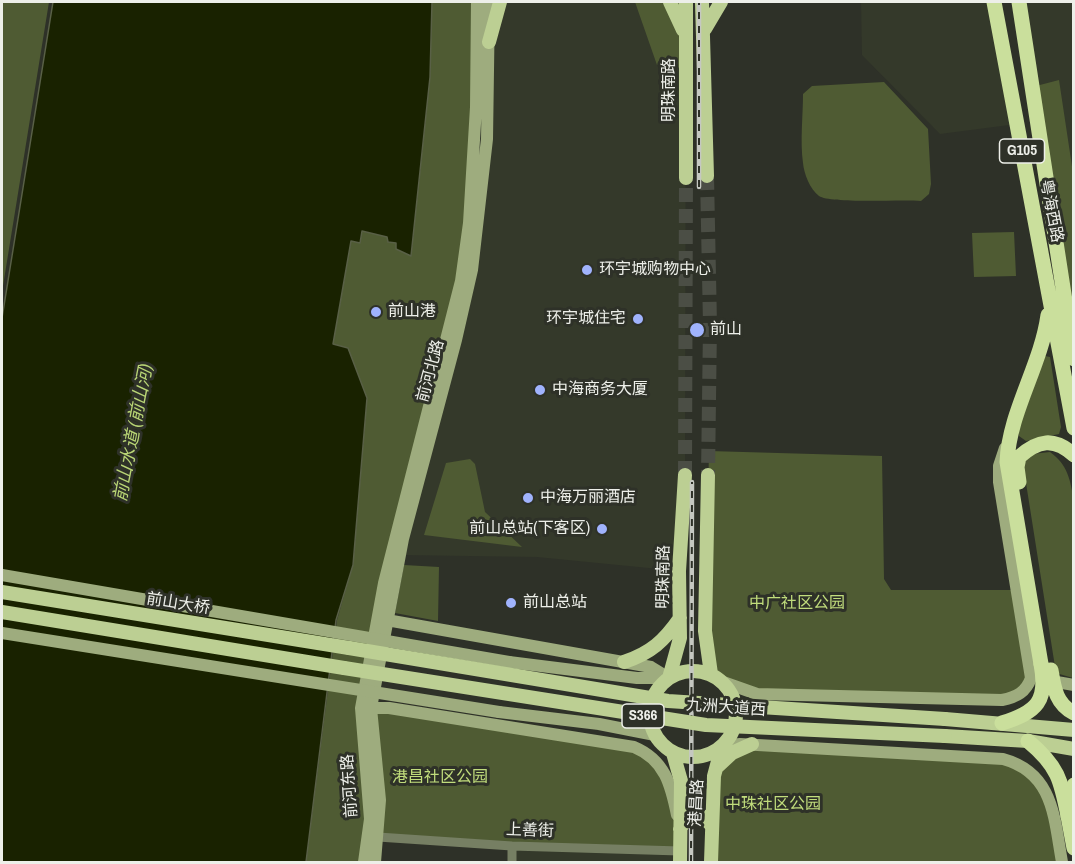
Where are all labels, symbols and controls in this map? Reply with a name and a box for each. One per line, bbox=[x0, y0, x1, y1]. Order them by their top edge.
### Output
street label: 明珠南路 bbox=[660, 58, 680, 122]
road number: G105 bbox=[1000, 139, 1044, 163]
street label: 粤海西路 bbox=[1035, 178, 1067, 244]
place label: 环宇城购物中心 bbox=[599, 260, 711, 280]
marker: 环宇城购物中心 bbox=[580, 263, 594, 277]
place label: 前山港 bbox=[388, 302, 436, 322]
marker: 前山港 bbox=[369, 305, 383, 319]
place label: 环宇城住宅 bbox=[546, 309, 626, 329]
marker: 环宇城住宅 bbox=[631, 312, 645, 326]
place label: 前山 bbox=[710, 320, 742, 340]
marker: 前山 bbox=[688, 321, 706, 339]
street label: 前河北路 bbox=[413, 338, 449, 404]
water label: 前山水道 (前山河) bbox=[110, 362, 158, 504]
place label: 中海商务大厦 bbox=[552, 380, 648, 400]
marker: 中海商务大厦 bbox=[533, 383, 547, 397]
place label: 中海万丽酒店 bbox=[540, 488, 636, 508]
marker: 中海万丽酒店 bbox=[521, 491, 535, 505]
place label: 前山总站(下客区) bbox=[469, 519, 590, 539]
marker: 前山总站(下客区) bbox=[595, 522, 609, 536]
street label: 明珠南路 bbox=[654, 545, 674, 609]
street label: 前山大桥 bbox=[145, 590, 211, 618]
place label: 前山总站 bbox=[523, 593, 587, 613]
park label: 中广社区公园 bbox=[749, 594, 845, 614]
marker: 前山总站 bbox=[504, 596, 518, 610]
street label: 九洲大道西 bbox=[685, 696, 767, 720]
road number: S366 bbox=[622, 704, 664, 728]
street label: 前河东路 bbox=[338, 753, 362, 819]
park label: 港昌社区公园 bbox=[392, 768, 488, 788]
street label: 港昌路 bbox=[686, 779, 708, 827]
park label: 中珠社区公园 bbox=[725, 795, 821, 815]
street label: 上善街 bbox=[506, 821, 554, 841]

